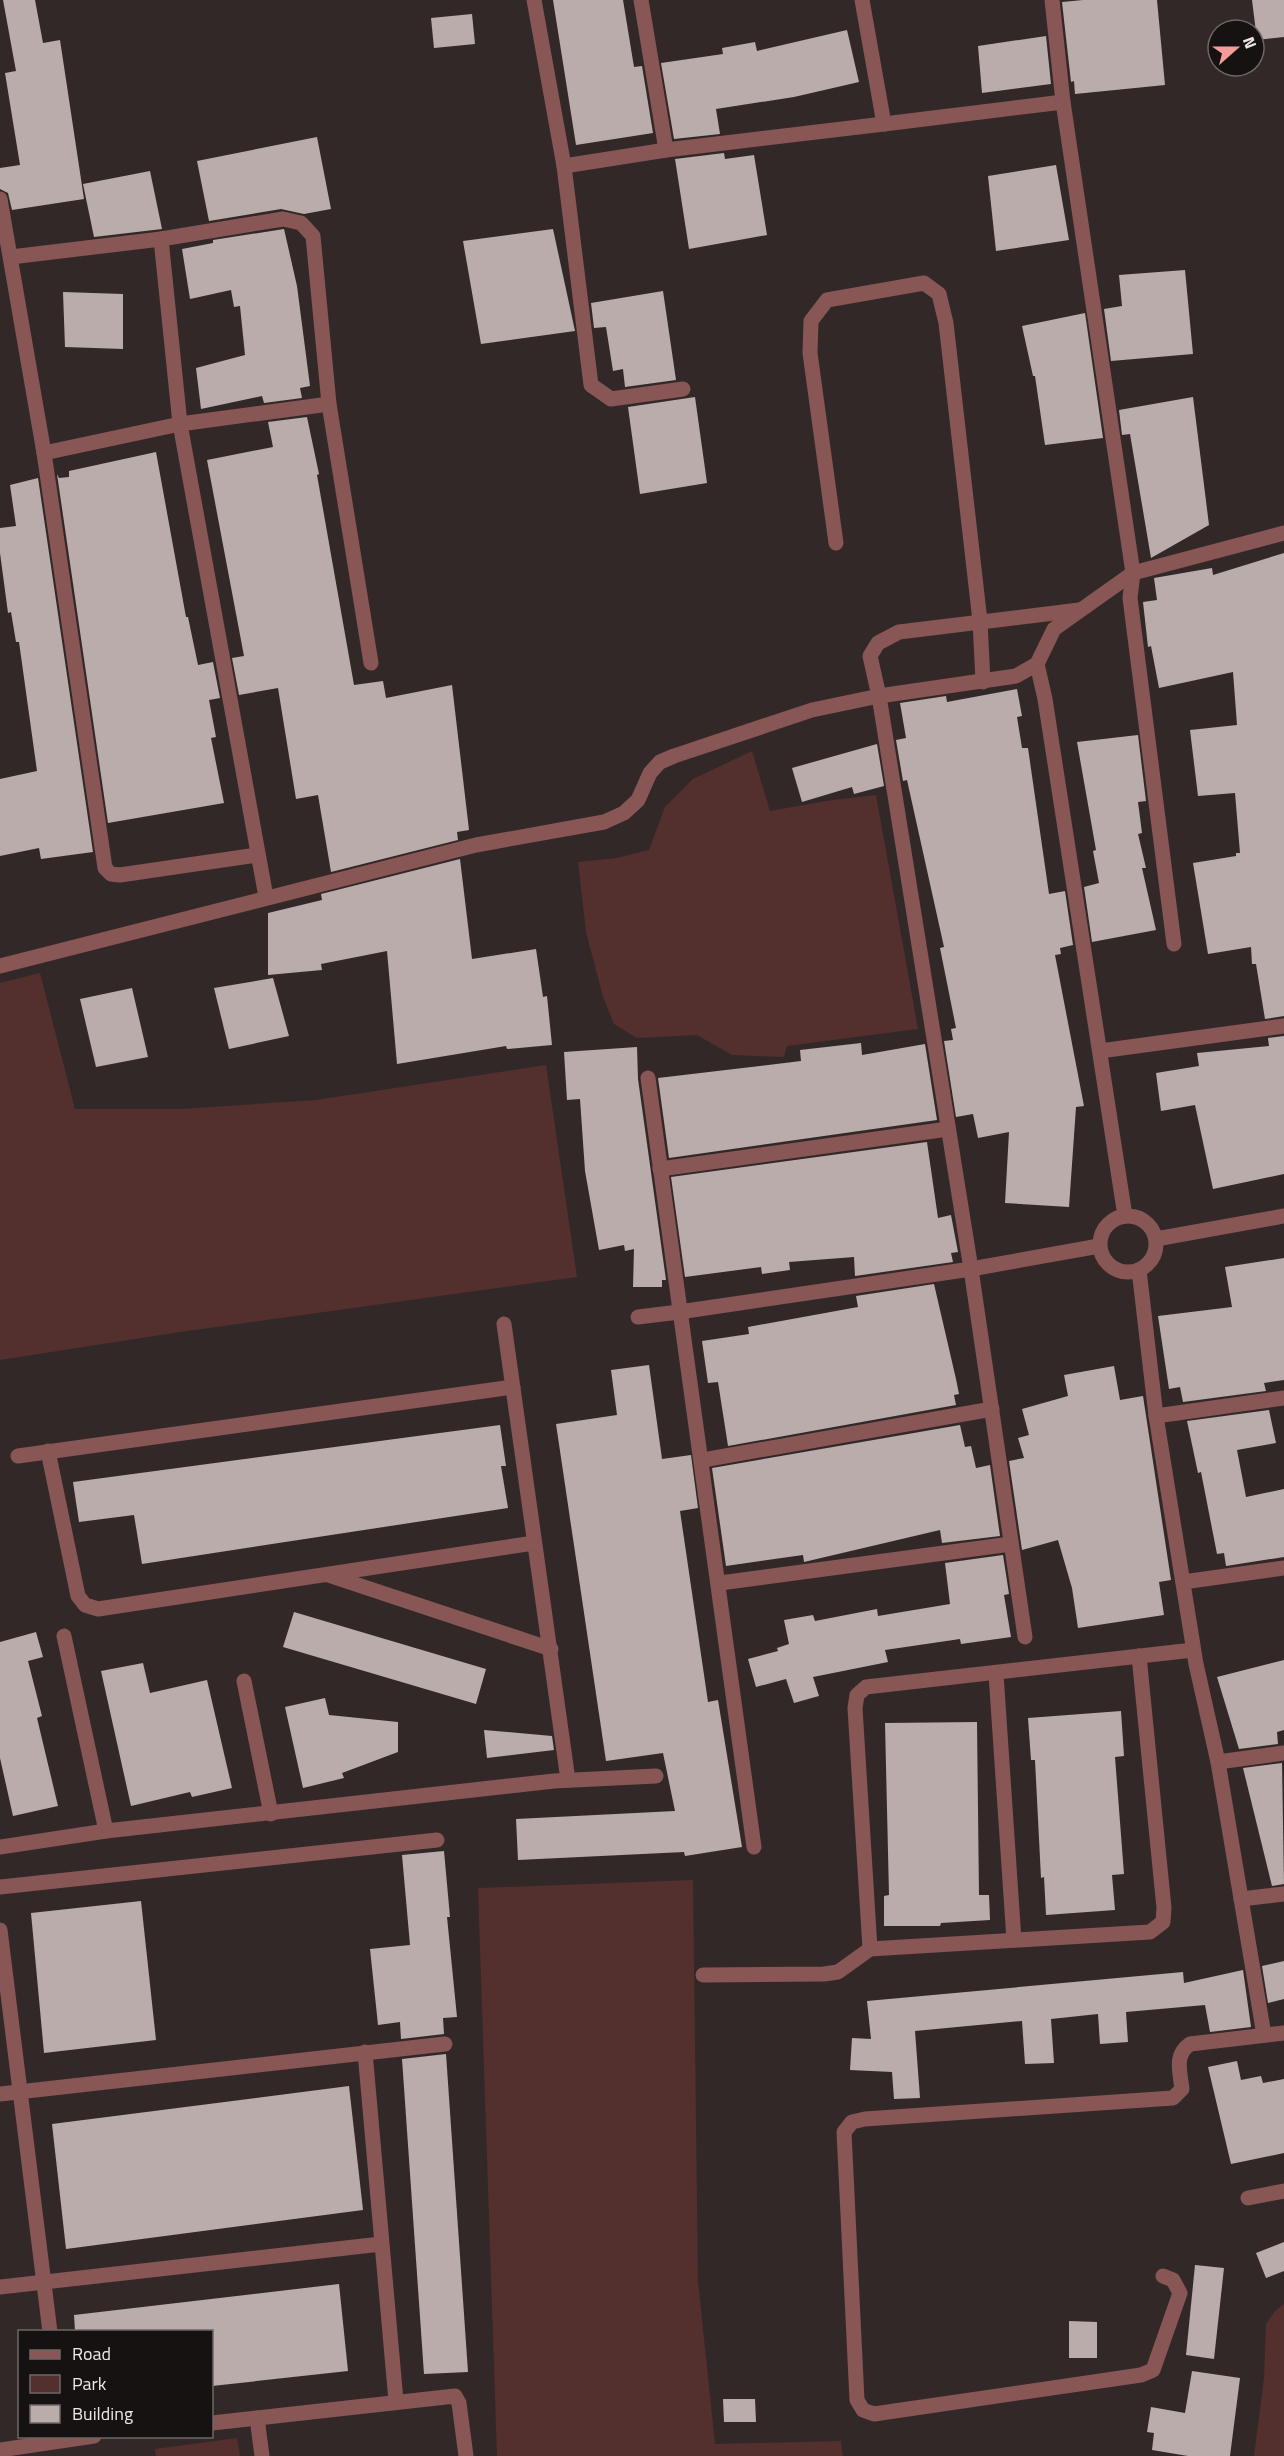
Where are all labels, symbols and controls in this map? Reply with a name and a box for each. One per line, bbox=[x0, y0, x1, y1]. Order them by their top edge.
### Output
north arrow bbox=[1206, 18, 1266, 78]
text: N bbox=[1237, 33, 1263, 52]
legend bbox=[18, 2330, 213, 2438]
text: Road bbox=[72, 2340, 111, 2367]
text: Park bbox=[72, 2370, 107, 2397]
text: Building bbox=[72, 2400, 133, 2427]

